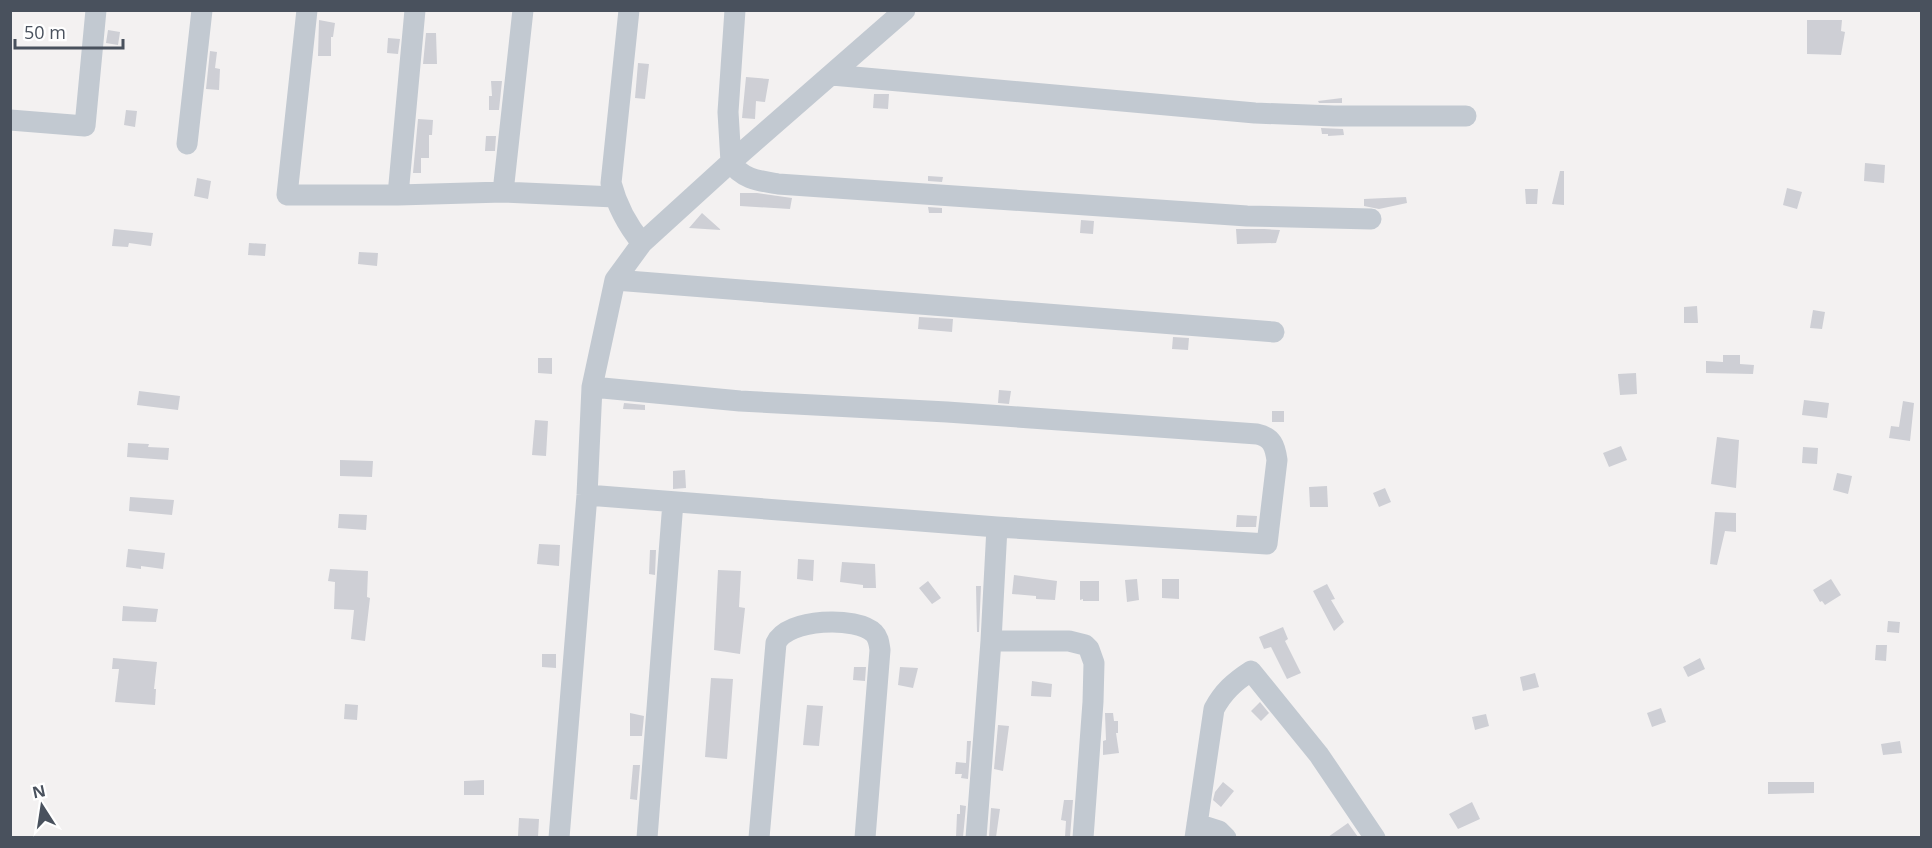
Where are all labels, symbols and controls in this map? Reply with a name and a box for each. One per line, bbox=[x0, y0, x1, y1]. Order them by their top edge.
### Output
scale bar bbox=[15, 12, 123, 50]
text: 50 m bbox=[24, 20, 66, 44]
north arrow bbox=[12, 776, 72, 836]
text: N bbox=[30, 779, 48, 803]

